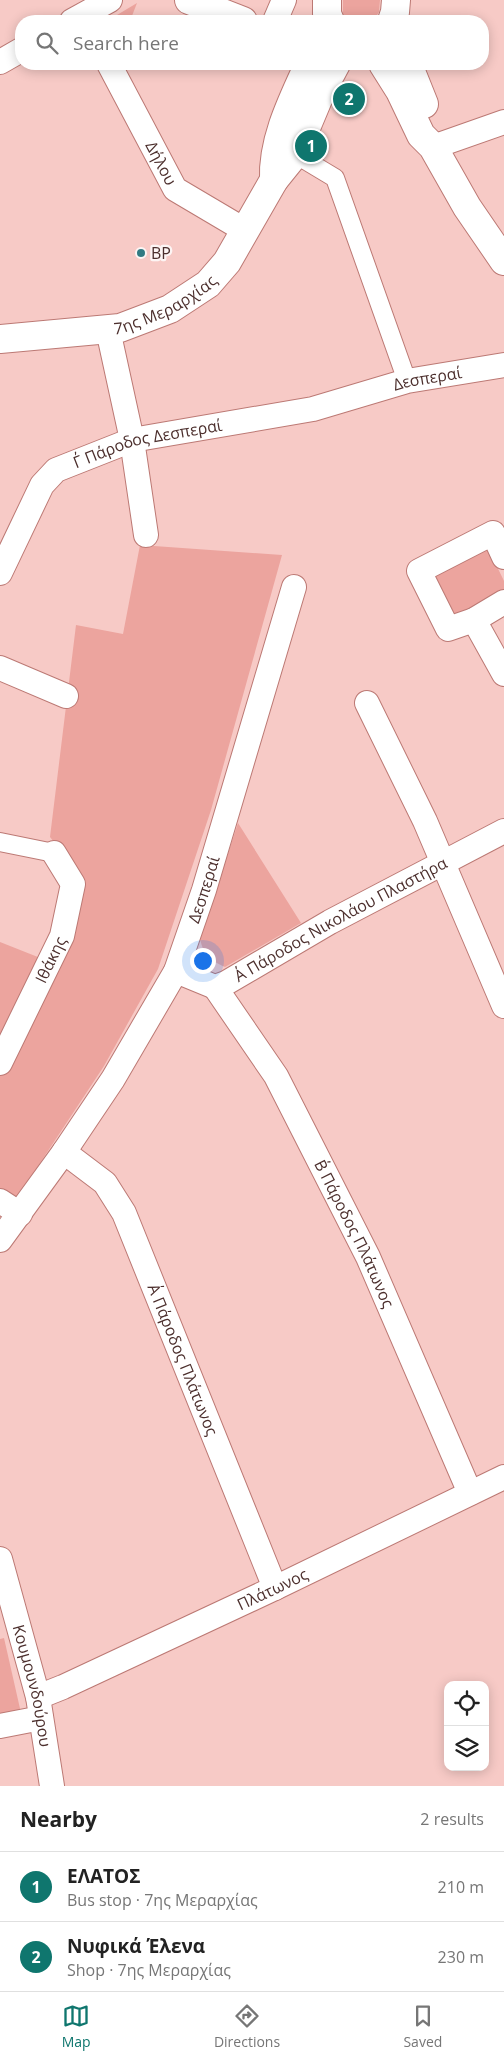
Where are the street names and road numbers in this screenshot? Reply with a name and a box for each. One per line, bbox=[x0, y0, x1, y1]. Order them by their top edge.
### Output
street label: Δήλου bbox=[141, 137, 182, 189]
street label: 7ης Μεραρχίας bbox=[113, 270, 222, 340]
street label: Δεσπεραί bbox=[390, 361, 464, 396]
street label: Γ΄ Πάροδος Δεσπεραί bbox=[70, 414, 224, 473]
street label: Δεσπεραί bbox=[182, 852, 225, 926]
street label: Α΄ Πάροδος Νικολάου Πλαστήρα bbox=[230, 852, 451, 987]
street label: Ιθάκης bbox=[30, 932, 71, 987]
street label: Β΄ Πάροδος Πλάτωνος bbox=[309, 1156, 400, 1311]
street label: Α΄ Πάροδος Πλάτωνος bbox=[143, 1280, 224, 1439]
street label: Πλάτωνος bbox=[233, 1563, 312, 1615]
street label: Κουμουνδούρου bbox=[8, 1622, 57, 1749]

